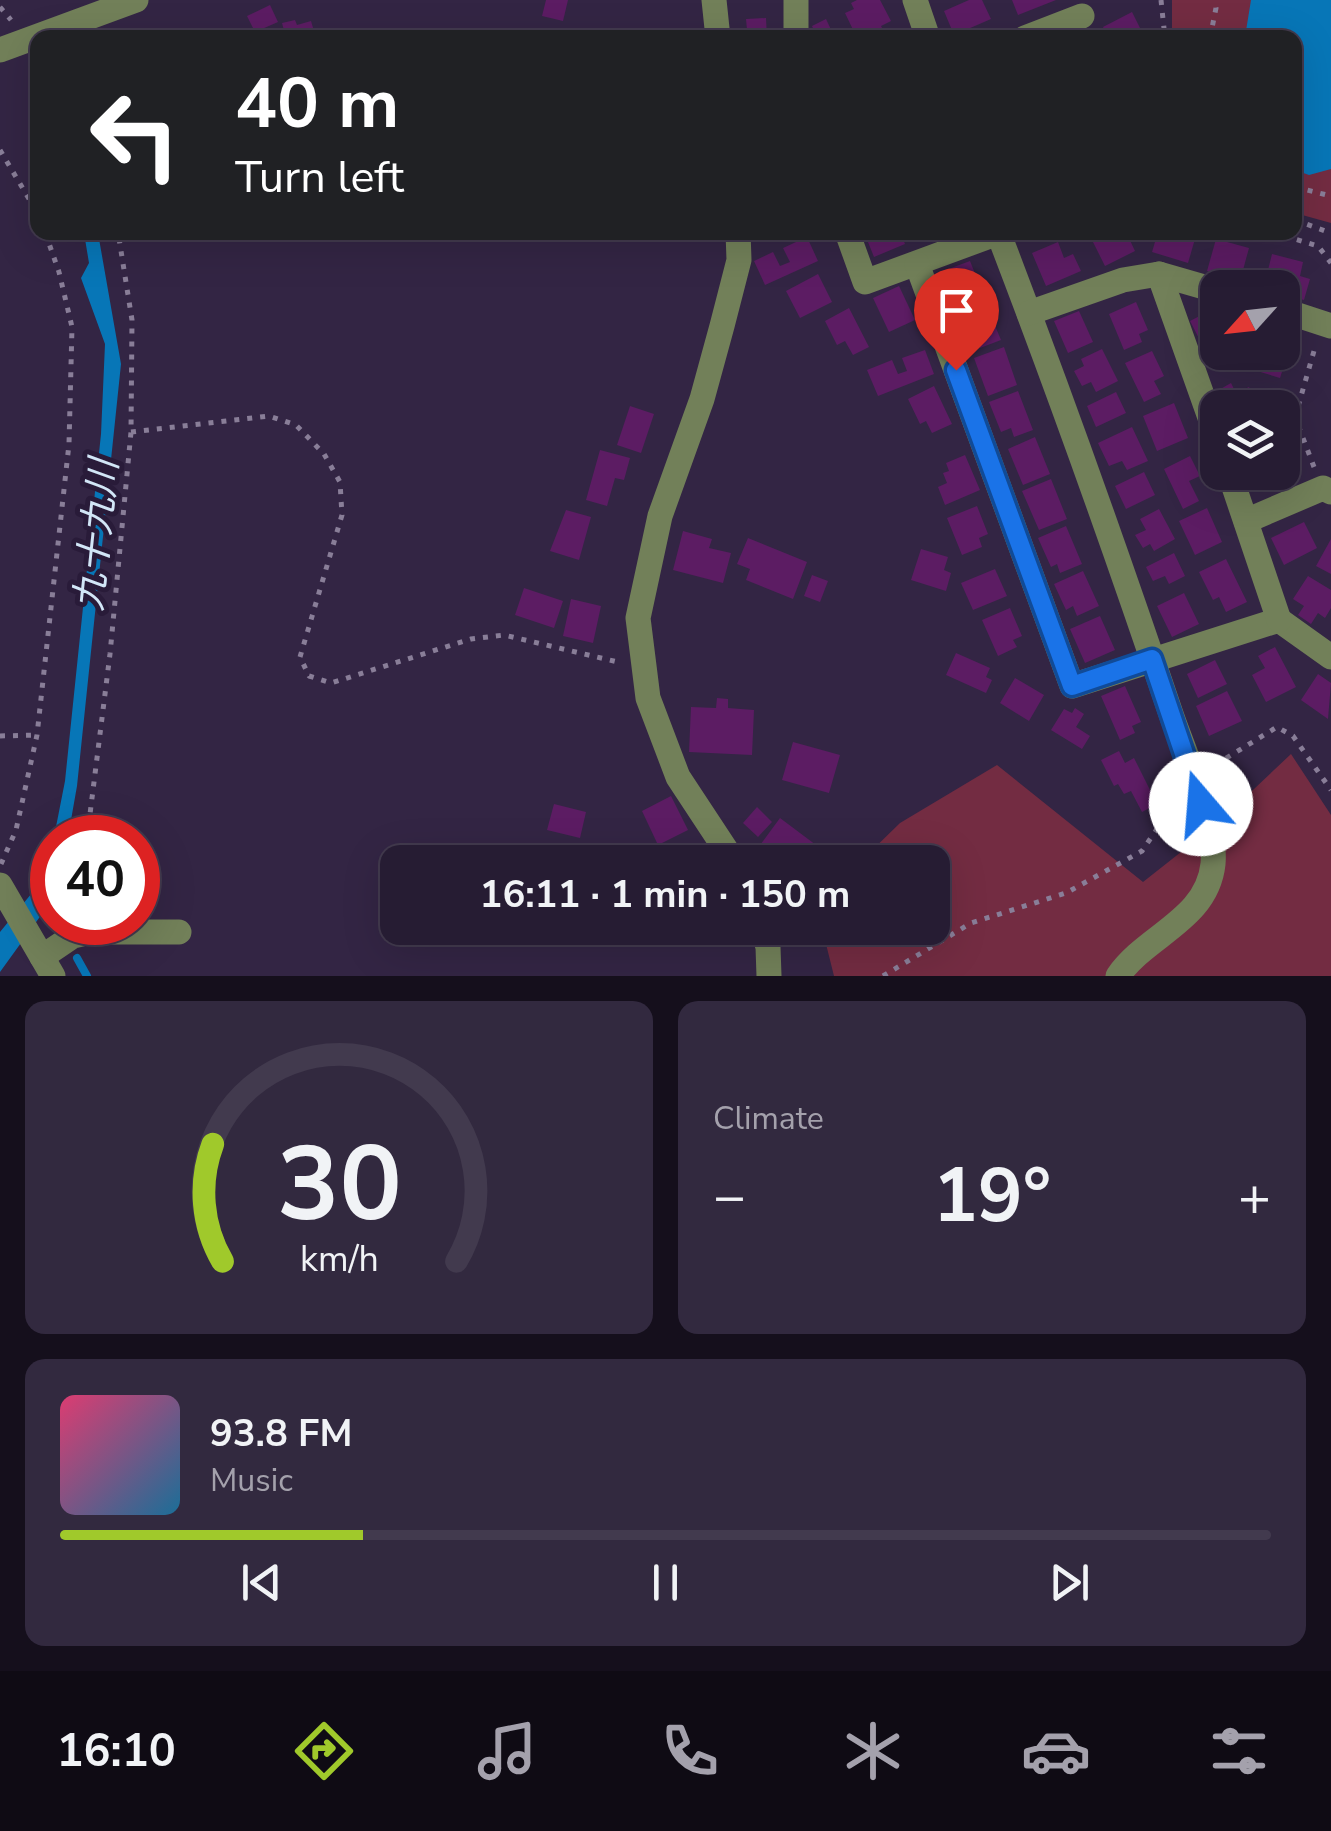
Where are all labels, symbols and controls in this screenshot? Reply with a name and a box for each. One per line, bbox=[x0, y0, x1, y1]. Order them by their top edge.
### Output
text: 40 m bbox=[235, 56, 399, 152]
icon: left bbox=[70, 70, 200, 200]
text: Turn left bbox=[235, 147, 404, 208]
pin bbox=[914, 268, 999, 371]
north arrow bbox=[1200, 270, 1300, 370]
map controls bbox=[1200, 270, 1300, 490]
icon: arrive bbox=[929, 283, 984, 338]
button: layers bbox=[1200, 390, 1300, 490]
water label: 九十九川 bbox=[63, 453, 130, 613]
position arrow bbox=[1149, 752, 1253, 856]
speed limit sign: 40 bbox=[30, 815, 160, 945]
text: 16:11 · 1 min · 150 m bbox=[480, 869, 850, 920]
text: Climate bbox=[713, 1097, 824, 1140]
text: 30 bbox=[277, 1114, 401, 1256]
text: 19° bbox=[933, 1145, 1051, 1247]
text: − bbox=[713, 1159, 746, 1234]
text: + bbox=[1238, 1159, 1271, 1234]
text: km/h bbox=[300, 1235, 378, 1284]
text: 93.8 FM bbox=[210, 1408, 352, 1459]
text: Music bbox=[210, 1459, 293, 1502]
icon: previous bbox=[234, 1555, 289, 1610]
icon: pause bbox=[638, 1555, 693, 1610]
icon: next bbox=[1042, 1555, 1097, 1610]
icon: directions bbox=[289, 1716, 359, 1786]
icon: music bbox=[472, 1716, 542, 1786]
icon: phone bbox=[655, 1716, 725, 1786]
icon: climate bbox=[838, 1716, 908, 1786]
icon: car bbox=[1021, 1716, 1091, 1786]
icon: filters bbox=[1204, 1716, 1274, 1786]
text: 16:10 bbox=[57, 1721, 176, 1782]

